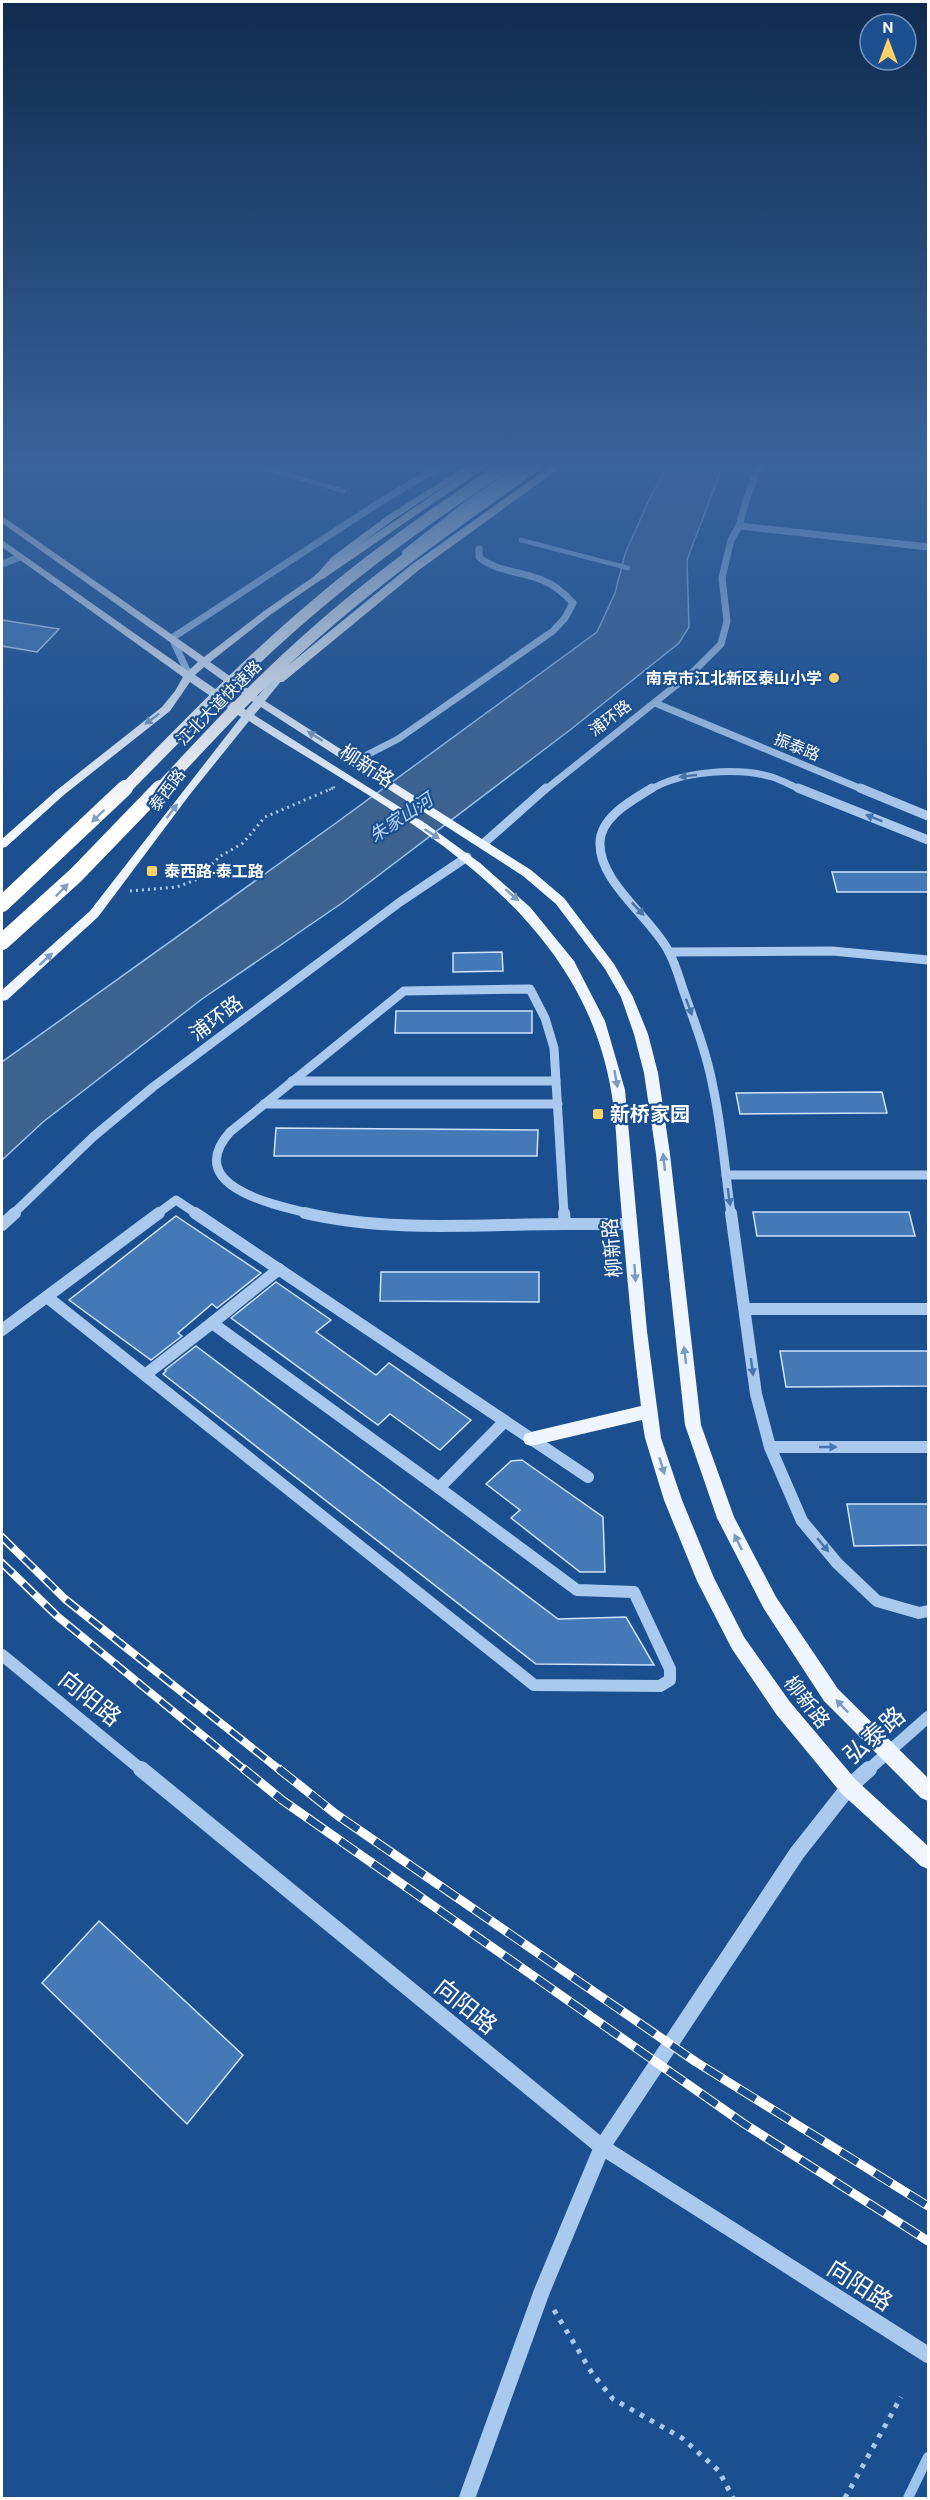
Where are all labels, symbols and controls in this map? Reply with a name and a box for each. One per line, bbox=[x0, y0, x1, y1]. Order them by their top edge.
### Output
north arrow bbox=[858, 12, 918, 72]
text: N bbox=[882, 18, 894, 37]
street label: 江北大道快速路 bbox=[173, 657, 265, 749]
place label: 南京市江北新区泰山小学 bbox=[646, 669, 822, 688]
marker: 南京市江北新区泰山小学 bbox=[827, 671, 841, 685]
street label: 浦环路 bbox=[585, 696, 635, 740]
one-way arrow bbox=[145, 713, 161, 725]
street label: 振泰路 bbox=[771, 729, 823, 765]
one-way arrow bbox=[307, 731, 323, 742]
street label: 柳新路 bbox=[335, 740, 399, 792]
street label: 泰西路 bbox=[145, 765, 189, 815]
one-way arrow bbox=[678, 771, 697, 780]
water label: 朱家山河 bbox=[365, 787, 439, 847]
one-way arrow bbox=[166, 803, 178, 819]
one-way arrow bbox=[91, 809, 105, 823]
one-way arrow bbox=[865, 813, 883, 823]
one-way arrow bbox=[423, 828, 440, 839]
place label: 泰西路·泰工路 bbox=[164, 862, 264, 881]
marker: 泰西路·泰工路 bbox=[145, 864, 159, 878]
one-way arrow bbox=[54, 883, 69, 897]
one-way arrow bbox=[504, 888, 519, 901]
one-way arrow bbox=[631, 902, 645, 917]
one-way arrow bbox=[38, 953, 53, 966]
street label: 浦环路 bbox=[185, 990, 247, 1046]
one-way arrow bbox=[685, 998, 695, 1016]
one-way arrow bbox=[612, 1070, 621, 1089]
place label: 新桥家园 bbox=[610, 1102, 690, 1126]
marker: 新桥家园 bbox=[591, 1107, 605, 1121]
one-way arrow bbox=[659, 1152, 668, 1171]
one-way arrow bbox=[725, 1188, 734, 1207]
street label: 柳新路 bbox=[597, 1217, 627, 1279]
one-way arrow bbox=[630, 1264, 639, 1283]
one-way arrow bbox=[680, 1346, 690, 1365]
one-way arrow bbox=[747, 1357, 757, 1376]
one-way arrow bbox=[819, 1442, 838, 1452]
one-way arrow bbox=[658, 1457, 667, 1475]
one-way arrow bbox=[733, 1533, 743, 1550]
one-way arrow bbox=[816, 1538, 828, 1553]
street label: 向阳路 bbox=[53, 1664, 127, 1732]
street label: 柳新路 bbox=[779, 1671, 835, 1733]
one-way arrow bbox=[835, 1700, 849, 1714]
street label: 弘泰路 bbox=[837, 1700, 911, 1770]
street label: 向阳路 bbox=[429, 1972, 503, 2040]
street label: 向阳路 bbox=[822, 2253, 898, 2317]

